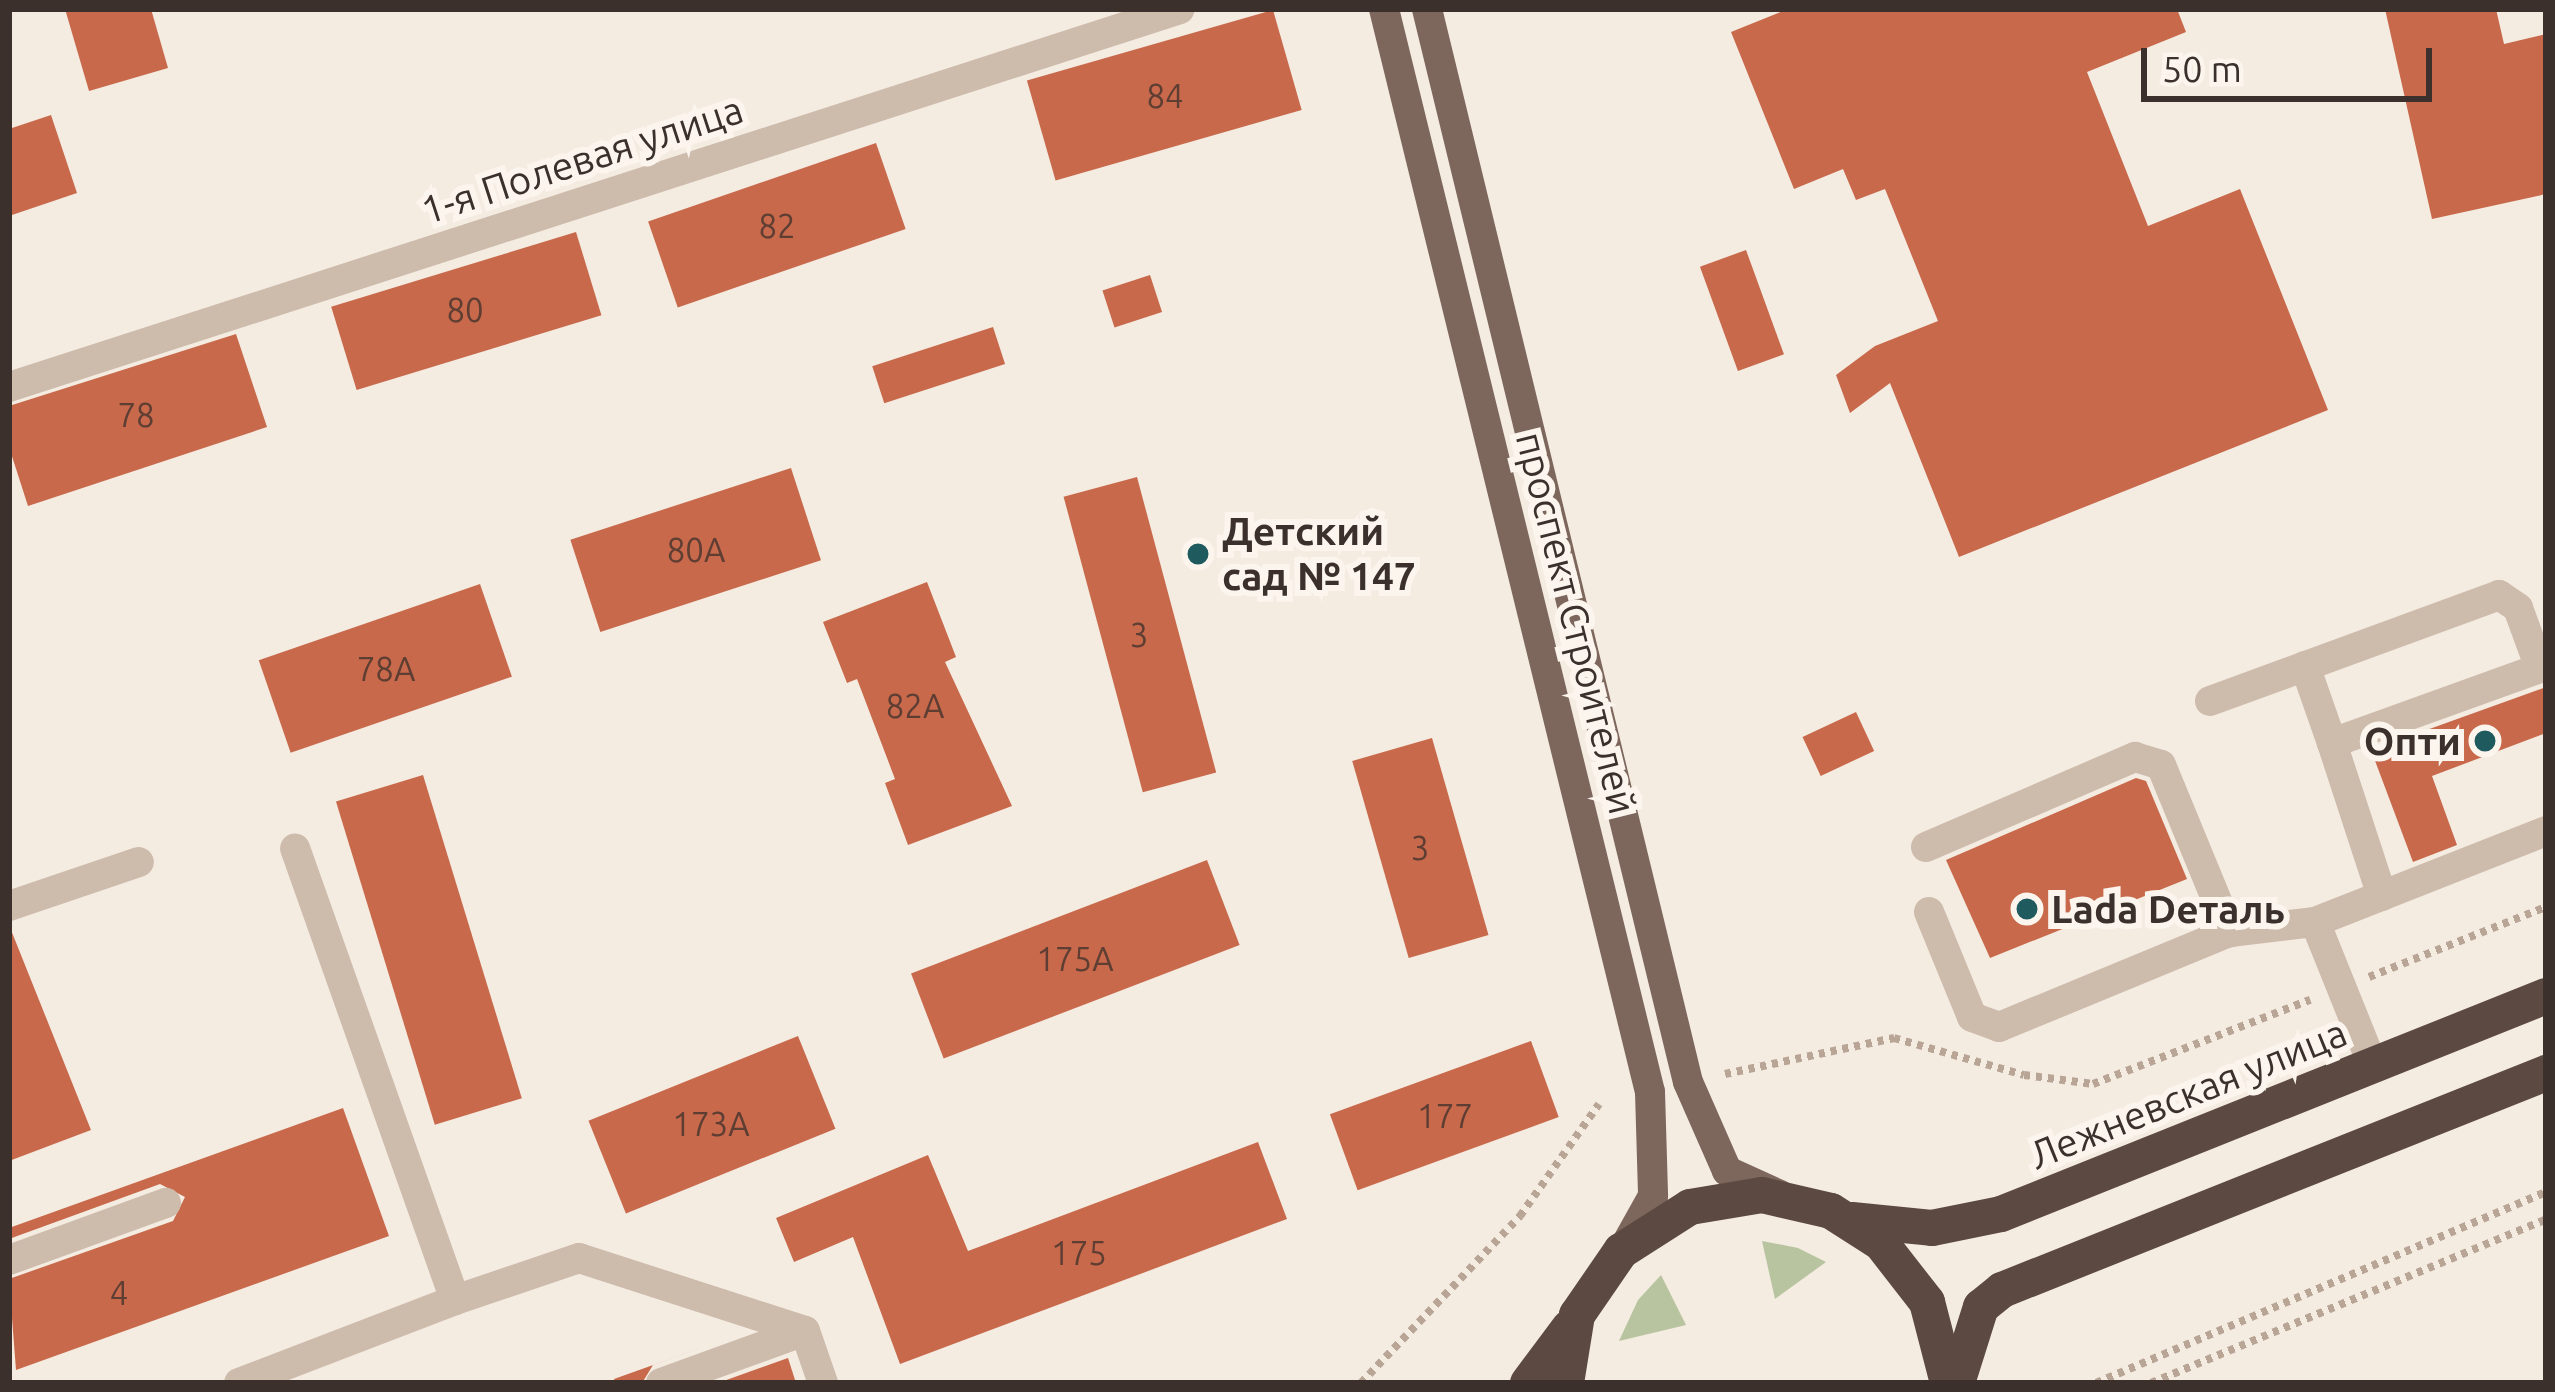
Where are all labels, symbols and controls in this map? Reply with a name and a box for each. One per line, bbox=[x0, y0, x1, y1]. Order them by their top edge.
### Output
scale bar bbox=[2147, 24, 2438, 98]
text: 50 m bbox=[2162, 48, 2242, 89]
house number: 84 bbox=[1146, 76, 1184, 116]
street label: 1-я Полевая улица bbox=[415, 86, 749, 234]
house number: 82 bbox=[758, 206, 796, 246]
house number: 80 bbox=[446, 290, 484, 330]
house number: 78 bbox=[117, 395, 155, 435]
street label: проспект Строителей bbox=[1506, 427, 1646, 819]
place label: Детский сад № 147 bbox=[1222, 509, 1416, 600]
house number: 80А bbox=[667, 530, 725, 570]
marker: Детский сад № 147 bbox=[1185, 541, 1211, 567]
house number: 3 bbox=[1130, 615, 1148, 655]
house number: 78А bbox=[357, 649, 415, 689]
house number: 82А bbox=[886, 686, 944, 726]
place label: Опти bbox=[2364, 718, 2461, 764]
marker: Опти bbox=[2472, 728, 2498, 754]
house number: 3 bbox=[1411, 828, 1429, 868]
place label: Lada Dеталь bbox=[2051, 886, 2285, 932]
marker: Lada Dеталь bbox=[2014, 896, 2040, 922]
house number: 175А bbox=[1036, 939, 1114, 979]
street label: Лежневская улица bbox=[2022, 1009, 2354, 1179]
house number: 177 bbox=[1417, 1096, 1473, 1136]
house number: 173А bbox=[672, 1104, 750, 1144]
house number: 175 bbox=[1051, 1233, 1107, 1273]
house number: 4 bbox=[110, 1273, 128, 1313]

